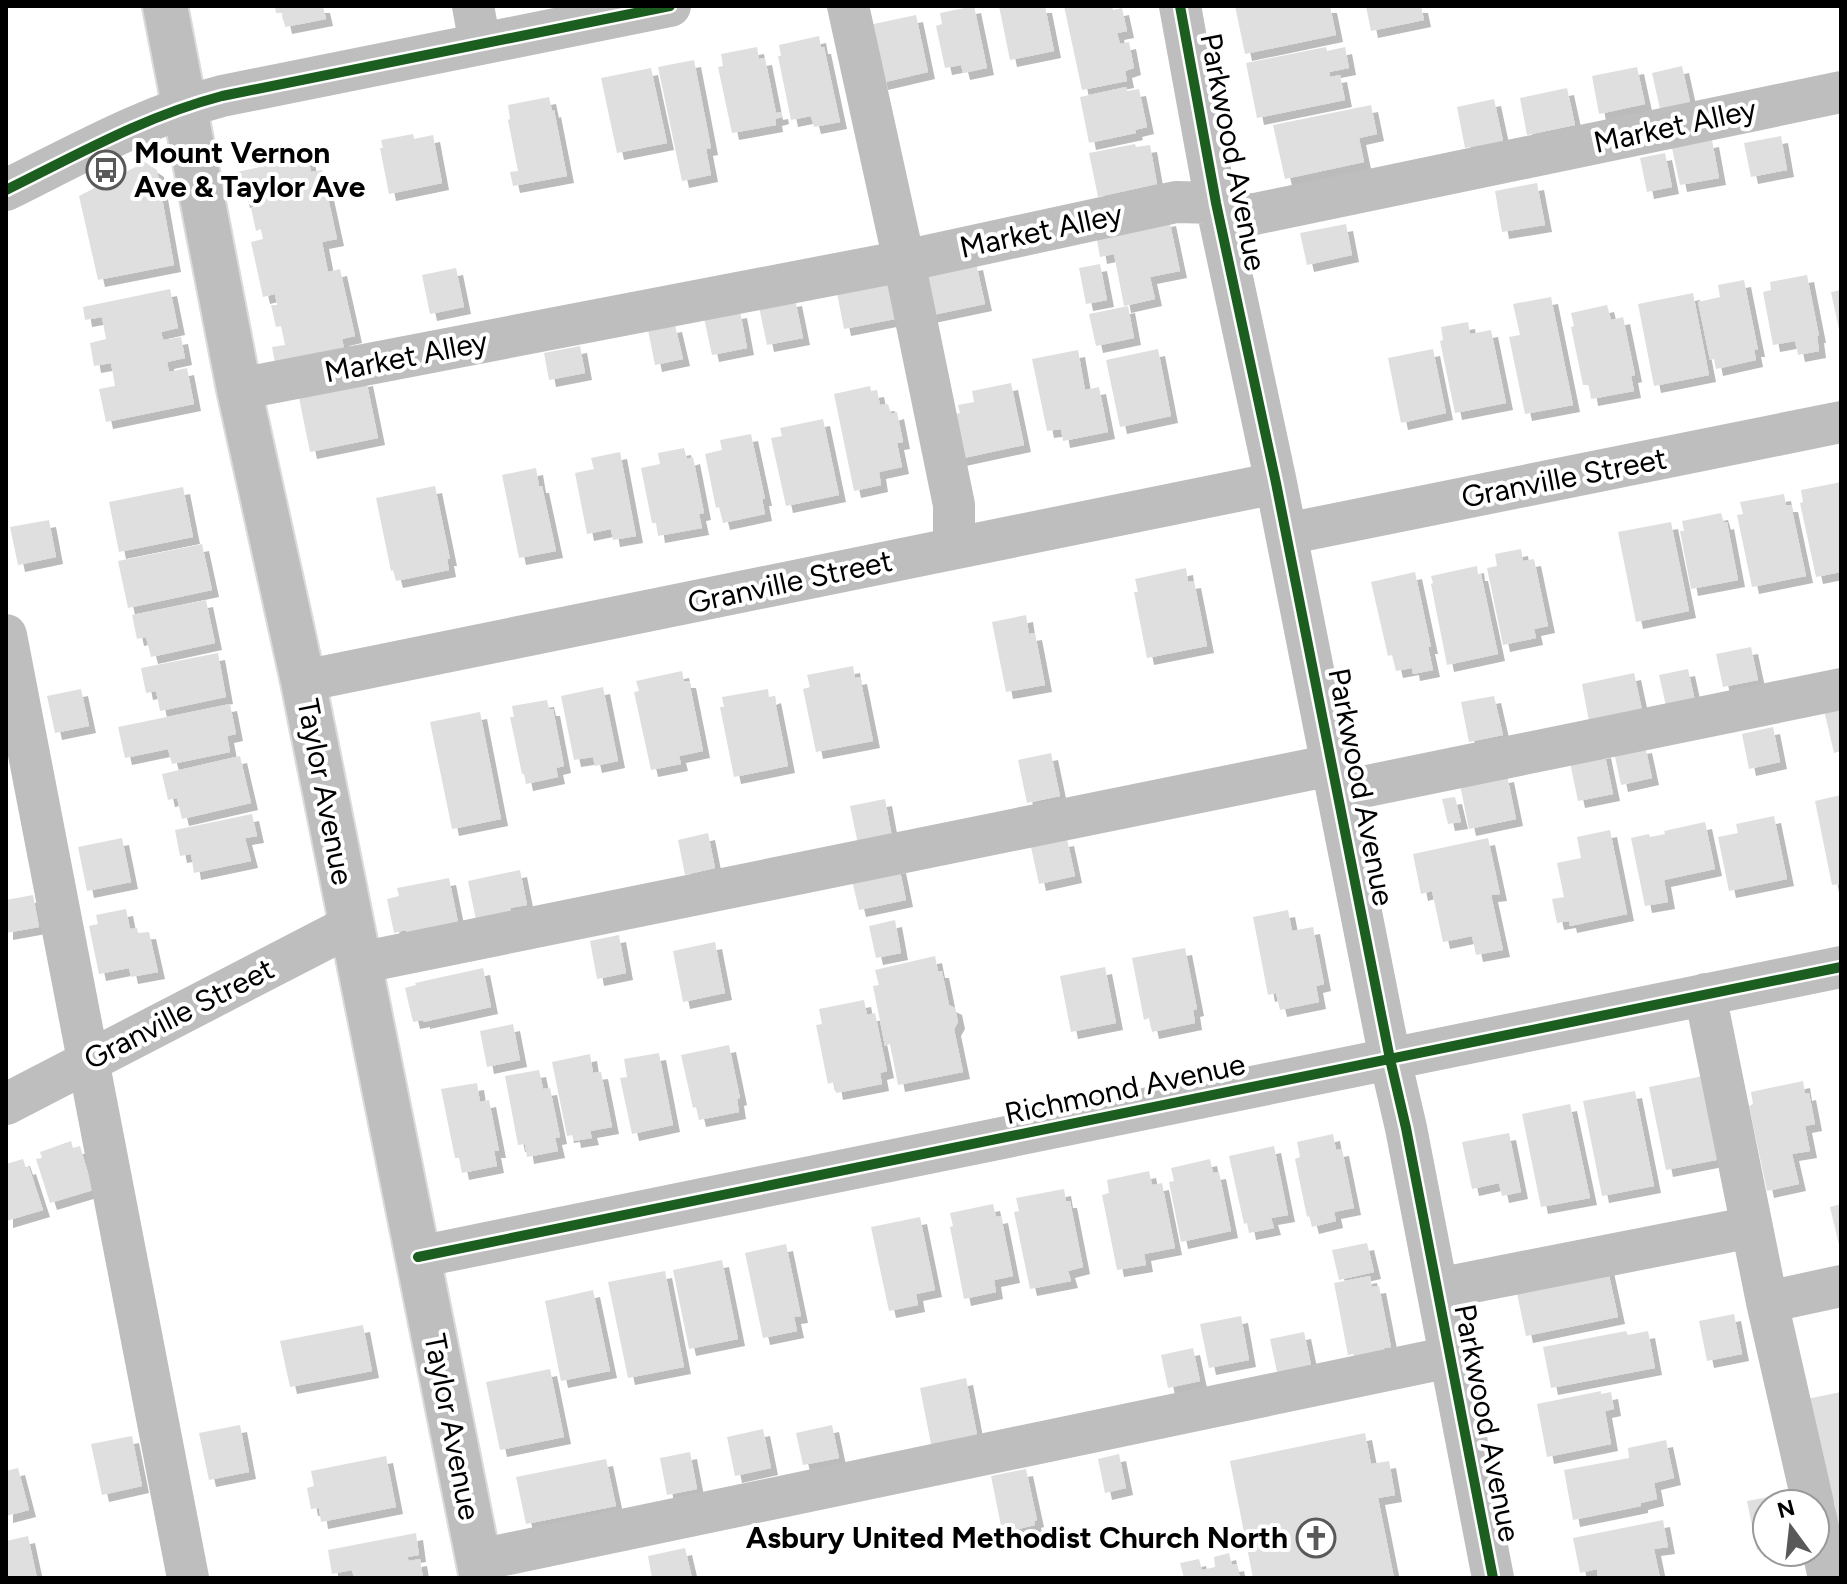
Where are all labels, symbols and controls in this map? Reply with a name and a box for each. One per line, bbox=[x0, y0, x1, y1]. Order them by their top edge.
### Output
street label: Parkwood Avenue bbox=[1192, 30, 1275, 274]
street label: Market Alley bbox=[1590, 90, 1760, 161]
place label: Mount Vernon Ave & Taylor Ave bbox=[134, 134, 366, 205]
bus stop icon: Mount Vernon Ave & Taylor Ave bbox=[85, 149, 127, 191]
street label: Market Alley bbox=[956, 195, 1126, 266]
street label: Market Alley bbox=[321, 323, 491, 390]
street label: Granville Street bbox=[1458, 439, 1670, 516]
street label: Granville Street bbox=[684, 542, 896, 621]
street label: Parkwood Avenue bbox=[1320, 665, 1403, 909]
street label: Taylor Avenue bbox=[289, 696, 362, 888]
street label: Granville Street bbox=[78, 950, 280, 1077]
street label: Richmond Avenue bbox=[1001, 1045, 1248, 1132]
street label: Parkwood Avenue bbox=[1446, 1301, 1529, 1545]
street label: Taylor Avenue bbox=[416, 1331, 489, 1523]
north arrow bbox=[1751, 1488, 1831, 1568]
text: N bbox=[1774, 1494, 1798, 1524]
church icon: Asbury United Methodist Church North bbox=[1295, 1517, 1337, 1559]
place label: Asbury United Methodist Church North bbox=[746, 1519, 1288, 1556]

